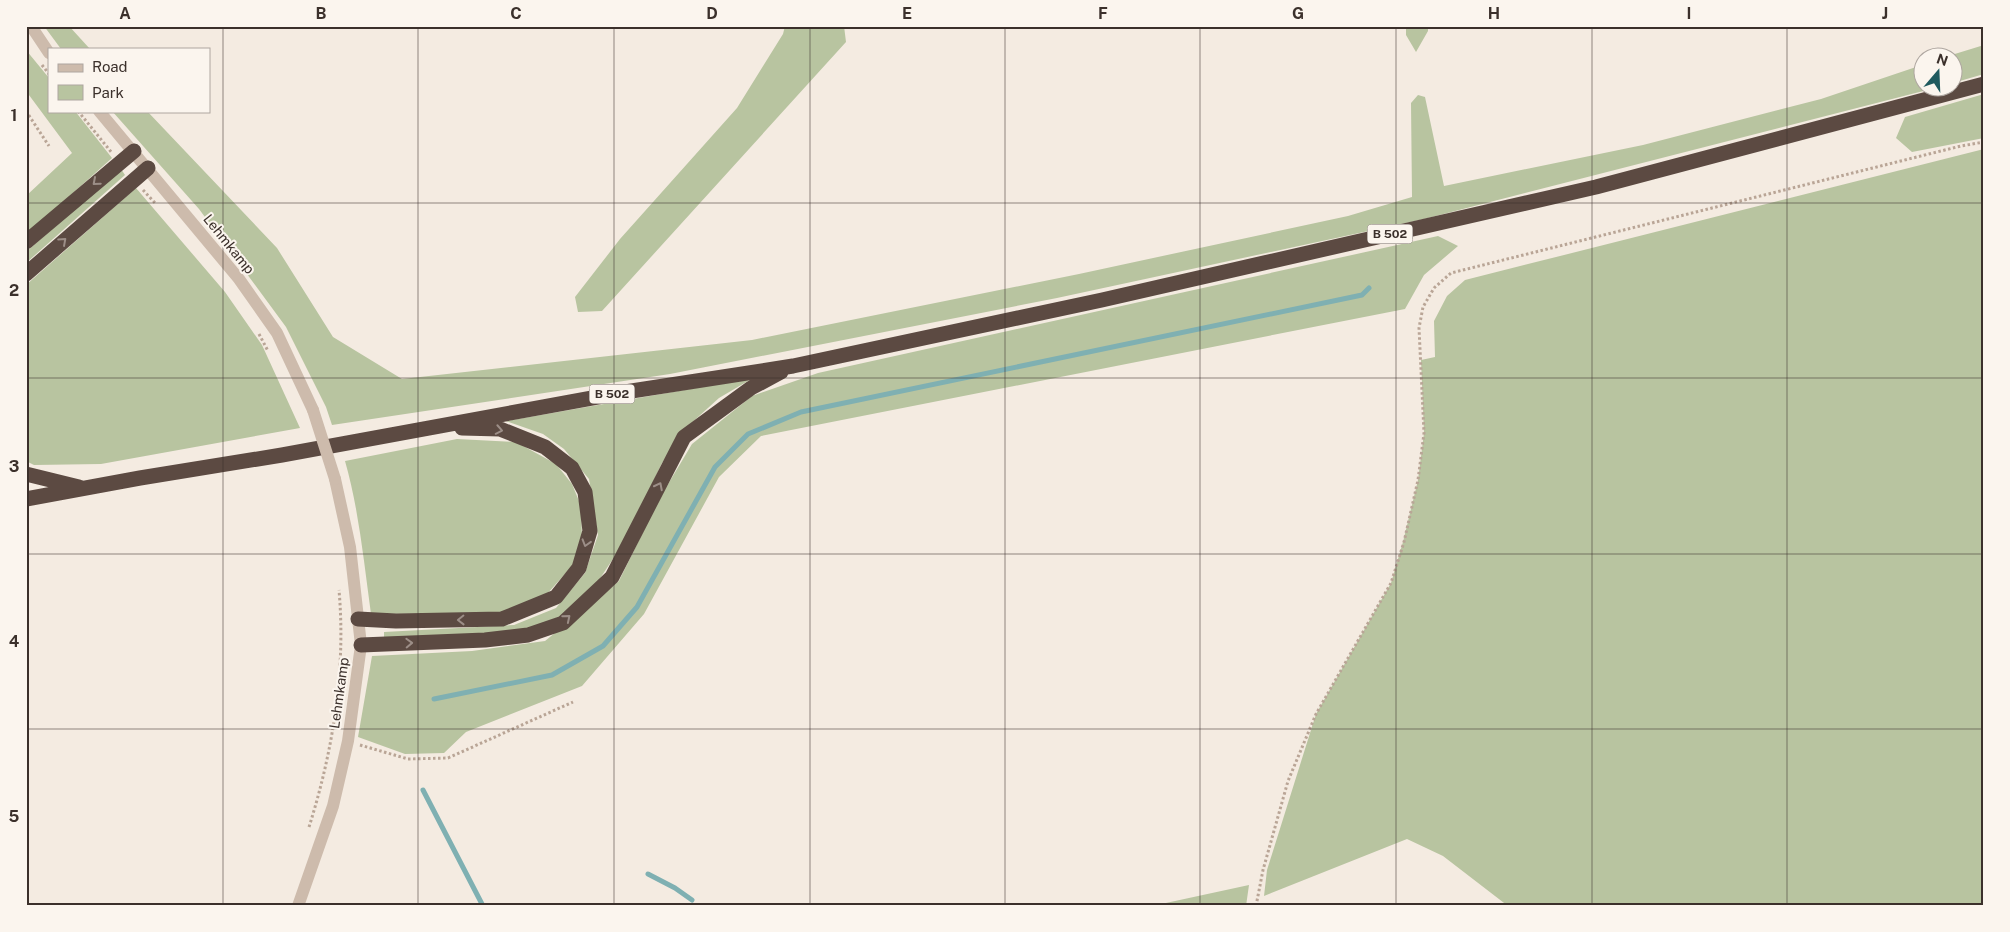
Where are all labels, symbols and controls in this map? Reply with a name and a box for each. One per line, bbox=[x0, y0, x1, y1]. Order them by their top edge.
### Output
text: A bbox=[119, 4, 131, 23]
text: B bbox=[316, 4, 327, 23]
text: C bbox=[510, 4, 522, 23]
text: D bbox=[706, 4, 718, 23]
text: E bbox=[902, 4, 912, 23]
text: F bbox=[1098, 4, 1108, 23]
text: G bbox=[1292, 4, 1304, 23]
text: H bbox=[1488, 4, 1500, 23]
text: I bbox=[1687, 4, 1691, 23]
text: J bbox=[1882, 4, 1888, 23]
legend bbox=[48, 48, 210, 112]
north arrow bbox=[1912, 48, 1962, 98]
text: N bbox=[1934, 50, 1950, 69]
text: Road bbox=[92, 58, 128, 75]
text: Park bbox=[92, 84, 124, 101]
text: 1 bbox=[11, 106, 17, 125]
one-way arrow bbox=[93, 177, 102, 186]
street label: Lehmkamp bbox=[200, 211, 258, 277]
road number: B 502 bbox=[1368, 224, 1412, 243]
one-way arrow bbox=[57, 238, 66, 247]
text: 2 bbox=[9, 281, 19, 300]
road number: B 502 bbox=[590, 384, 634, 404]
one-way arrow bbox=[494, 425, 503, 435]
text: 3 bbox=[9, 457, 19, 476]
one-way arrow bbox=[653, 483, 663, 492]
one-way arrow bbox=[582, 538, 592, 547]
one-way arrow bbox=[456, 614, 464, 625]
one-way arrow bbox=[562, 614, 571, 623]
text: 4 bbox=[9, 632, 20, 651]
one-way arrow bbox=[406, 638, 414, 648]
street label: Lehmkamp bbox=[326, 656, 352, 730]
text: 5 bbox=[9, 807, 20, 826]

